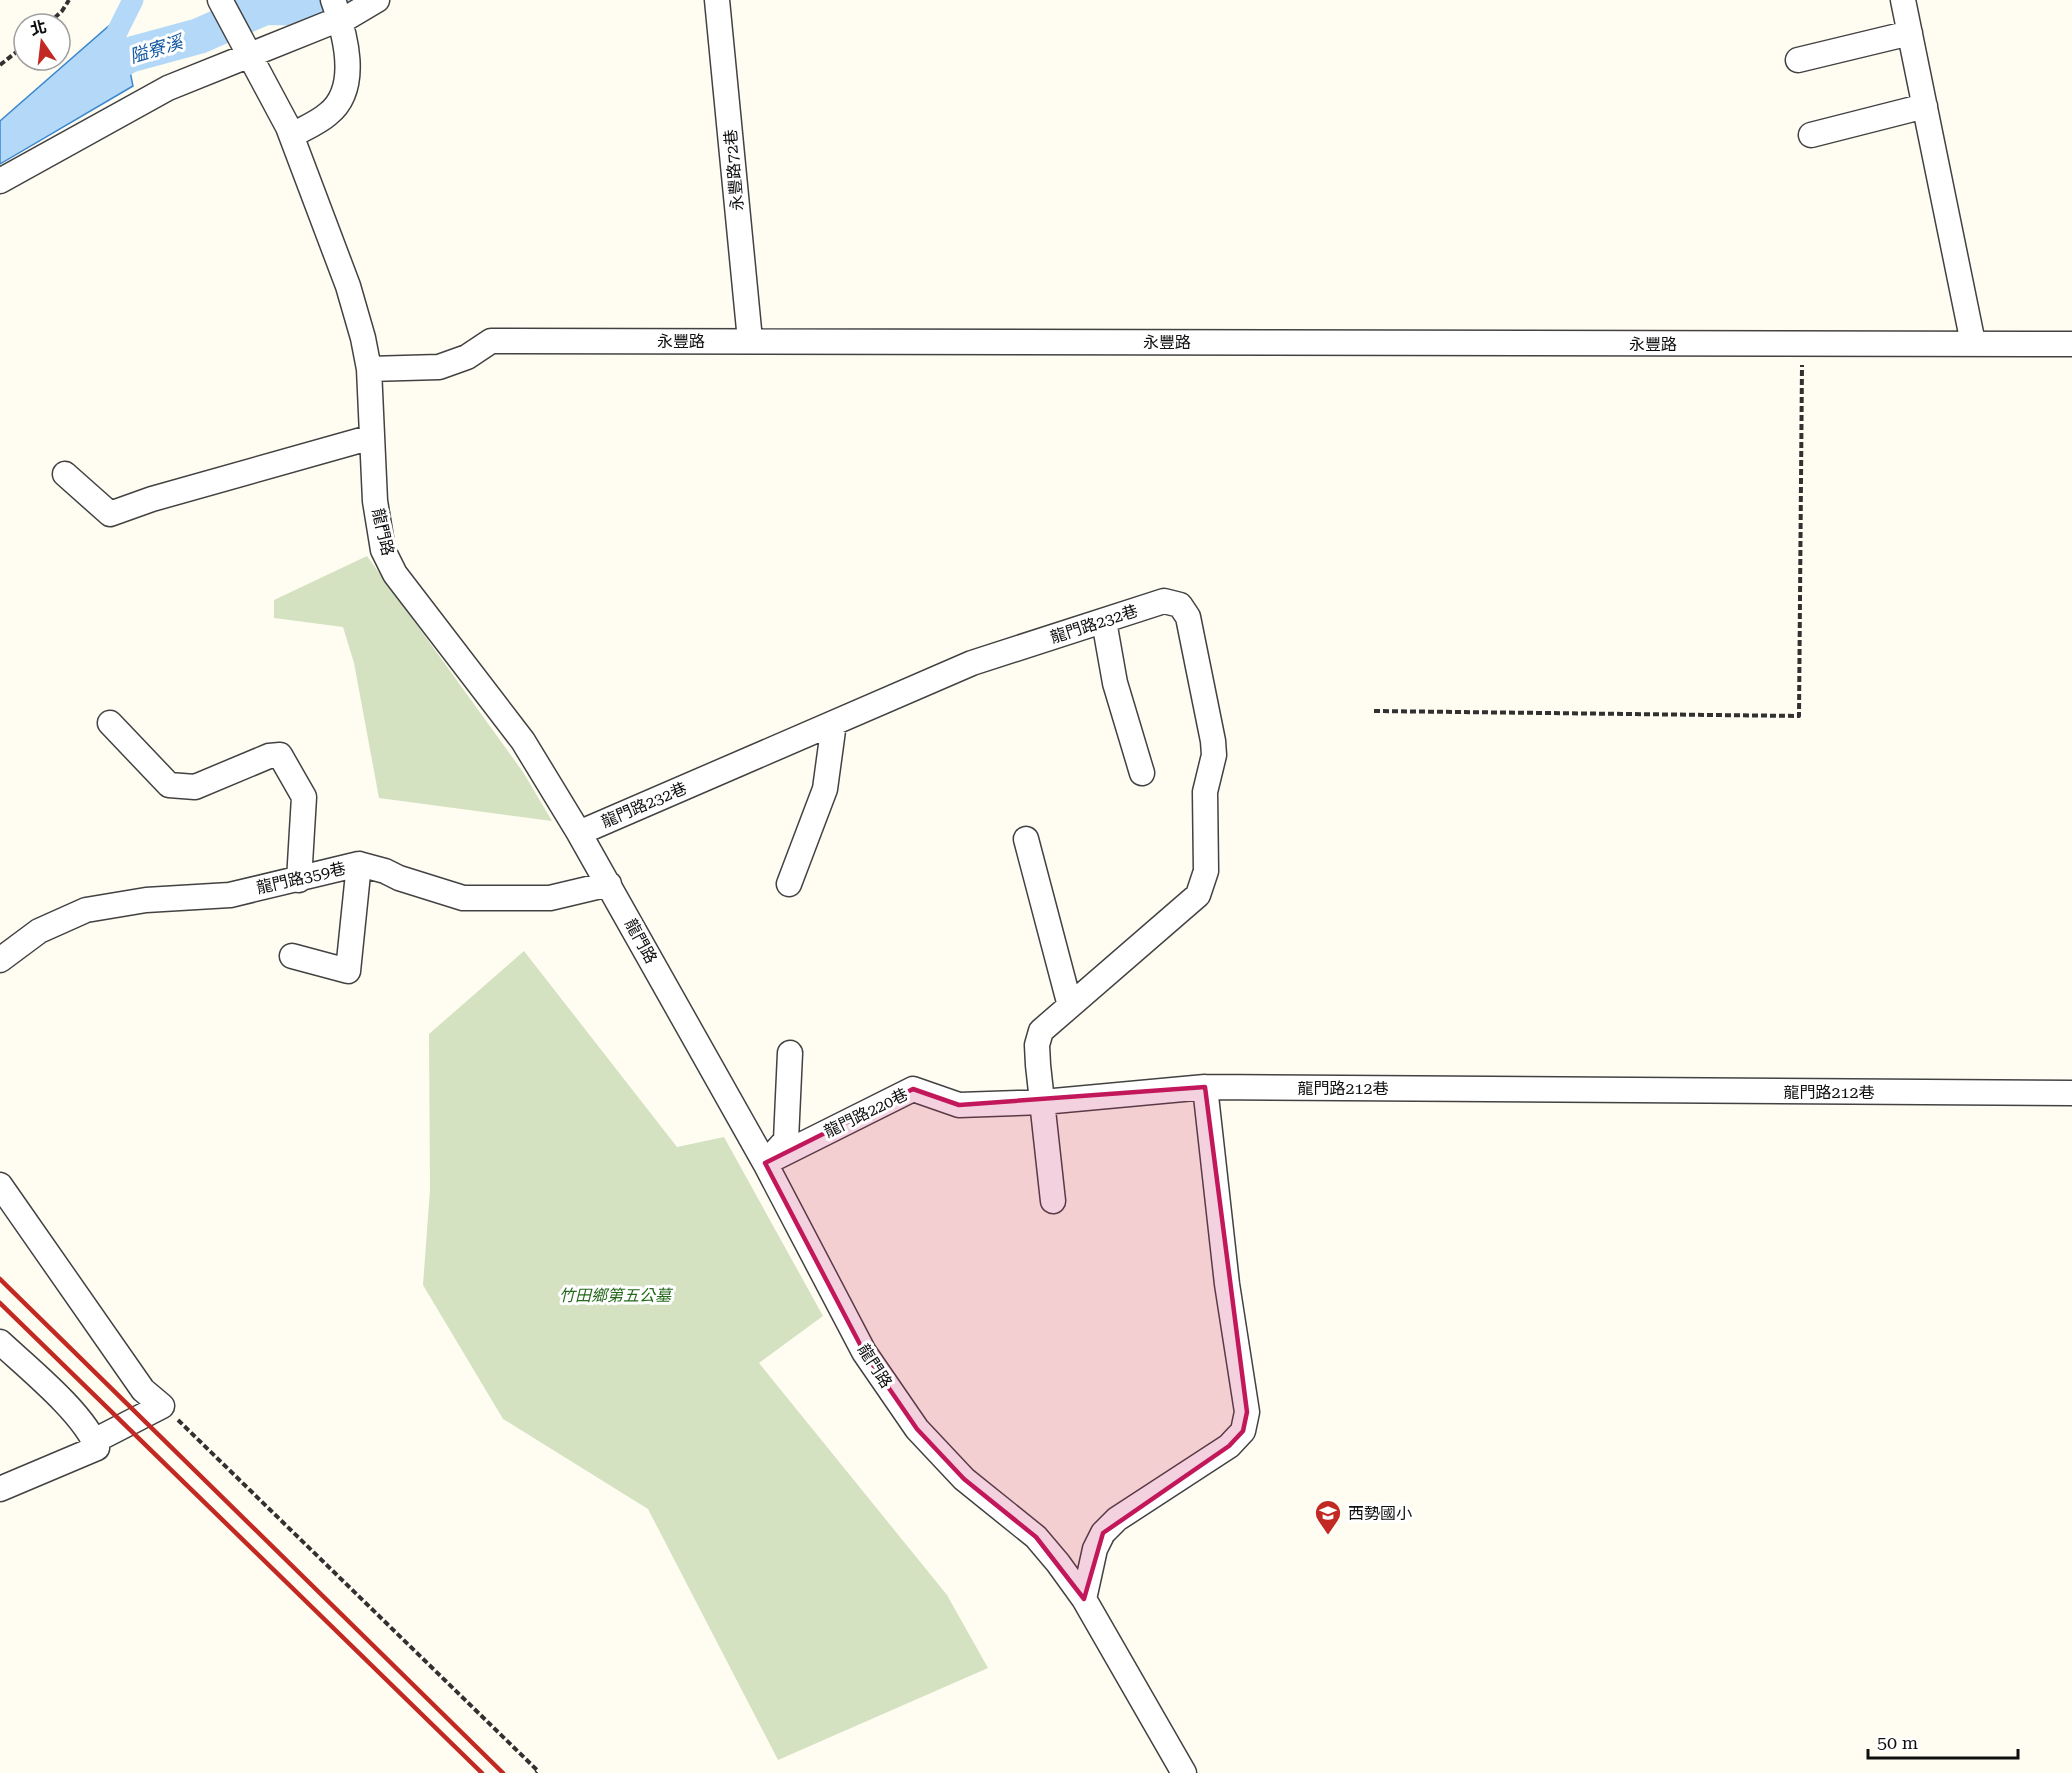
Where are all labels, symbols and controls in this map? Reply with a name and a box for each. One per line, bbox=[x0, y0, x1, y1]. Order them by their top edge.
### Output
north arrow bbox=[12, 12, 72, 72]
text: 北 bbox=[28, 17, 49, 39]
water label: 隘寮溪 bbox=[127, 30, 188, 67]
street label: 永豐路72巷 bbox=[721, 128, 747, 212]
street label: 永豐路 bbox=[657, 332, 705, 351]
street label: 永豐路 bbox=[1143, 333, 1191, 352]
street label: 永豐路 bbox=[1629, 335, 1677, 354]
street label: 龍門路 bbox=[368, 506, 398, 558]
street label: 龍門路232巷 bbox=[1048, 601, 1140, 647]
street label: 龍門路232巷 bbox=[598, 778, 690, 832]
street label: 龍門路359巷 bbox=[255, 859, 347, 897]
street label: 龍門路 bbox=[621, 915, 661, 967]
street label: 龍門路212巷 bbox=[1298, 1079, 1388, 1098]
street label: 龍門路212巷 bbox=[1784, 1083, 1874, 1102]
street label: 龍門路220巷 bbox=[821, 1085, 911, 1141]
park label: 竹田鄉第五公墓 bbox=[559, 1286, 674, 1305]
street label: 龍門路 bbox=[854, 1341, 896, 1391]
school or university icon: 西勢國小 bbox=[1313, 1498, 1343, 1536]
place label: 西勢國小 bbox=[1348, 1504, 1412, 1523]
scale bar bbox=[1868, 1722, 2018, 1760]
text: 50 m bbox=[1877, 1732, 1918, 1753]

